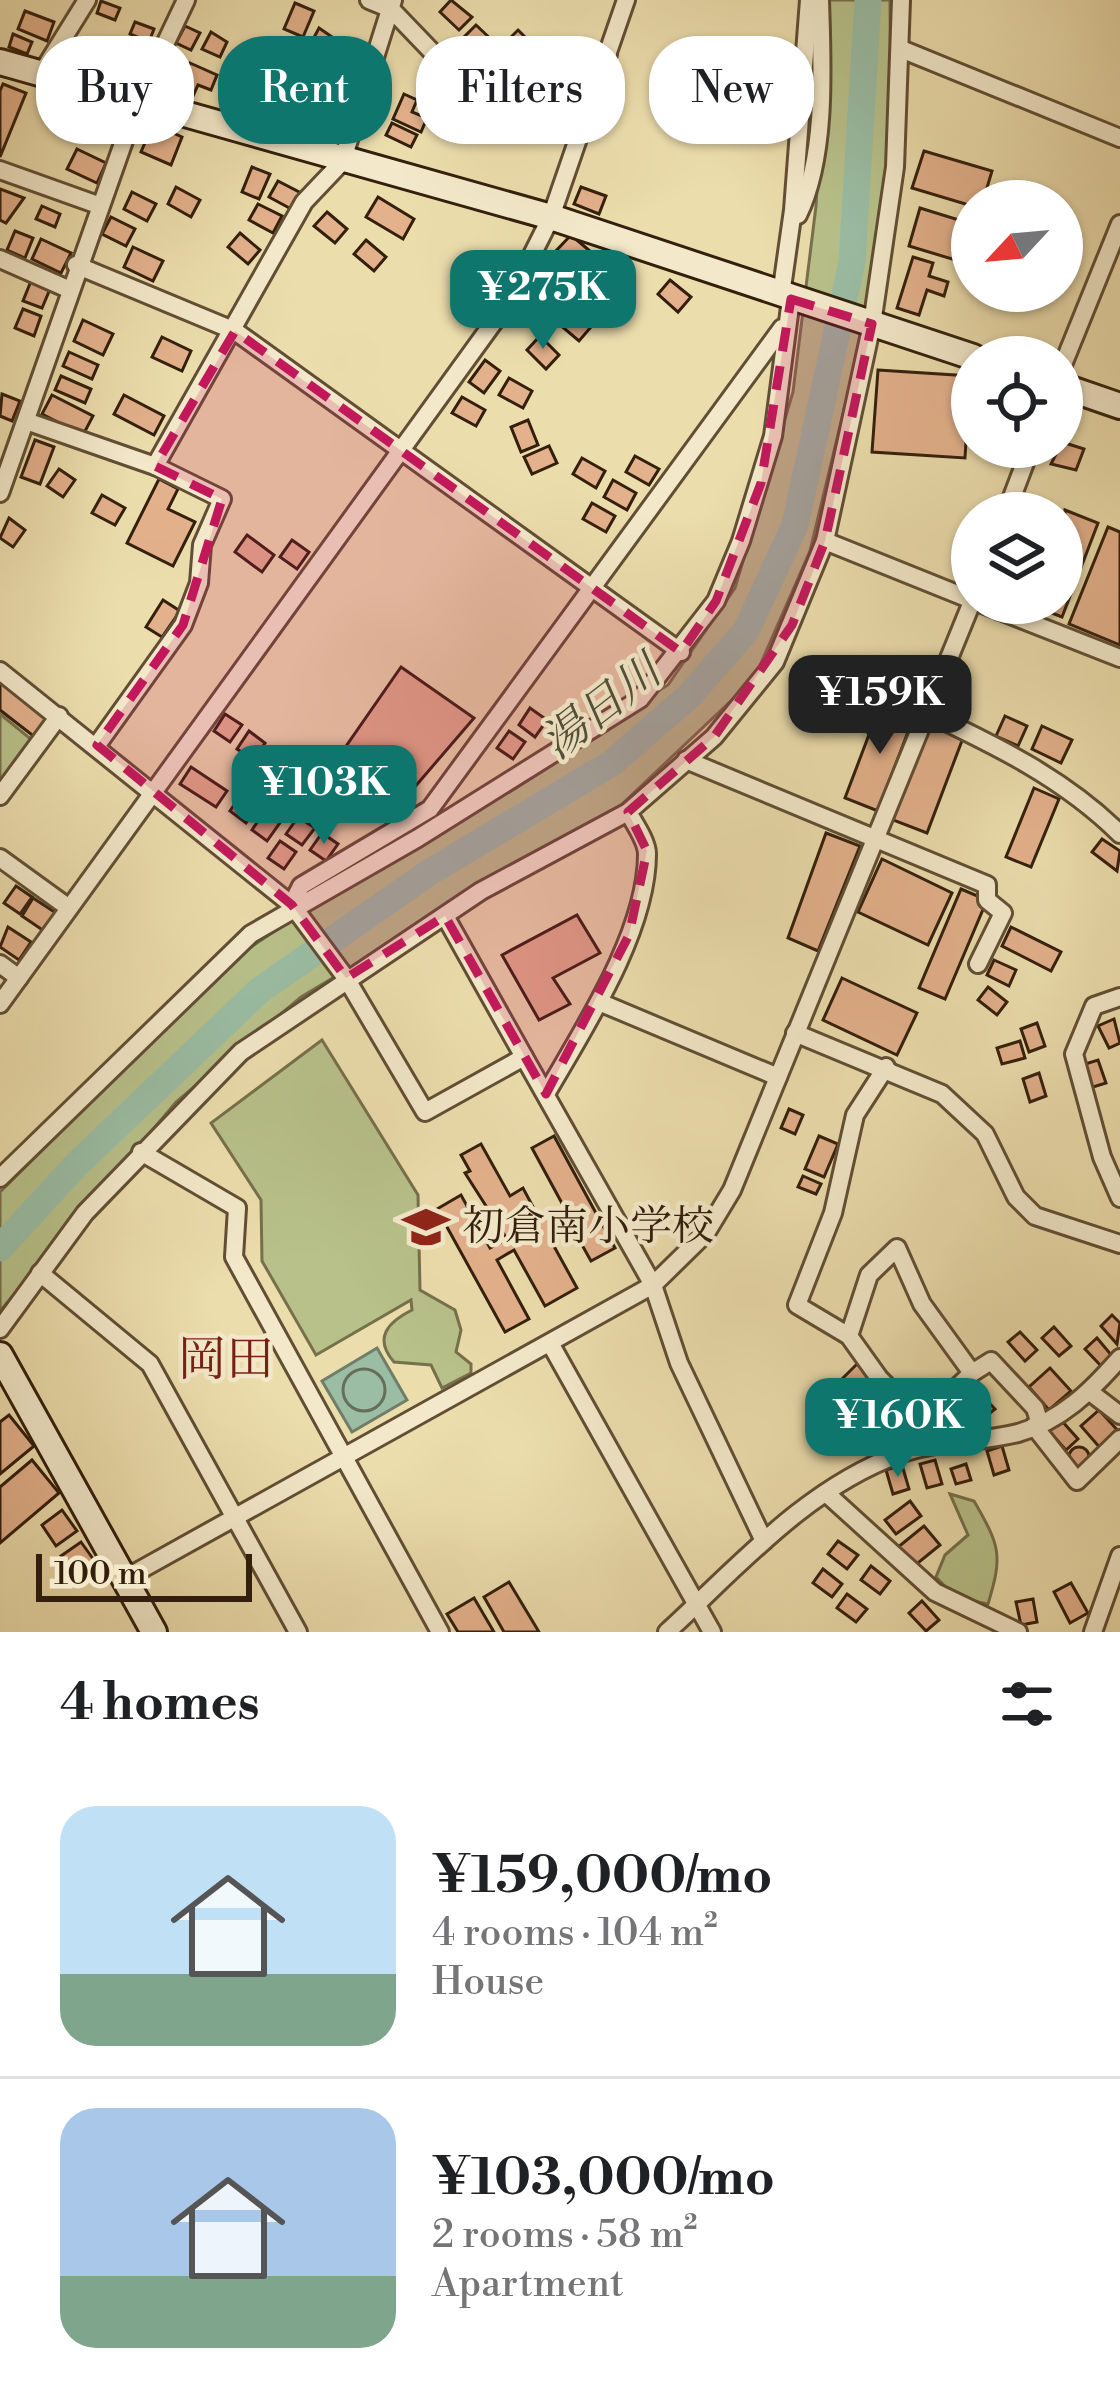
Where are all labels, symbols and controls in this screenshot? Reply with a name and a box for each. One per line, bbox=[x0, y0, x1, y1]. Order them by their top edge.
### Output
chip: Buy bbox=[36, 36, 194, 144]
chip: Rent bbox=[218, 36, 392, 144]
chip: Filters bbox=[416, 36, 625, 144]
chip: New bbox=[649, 36, 814, 144]
north arrow bbox=[951, 180, 1083, 312]
map controls bbox=[951, 180, 1083, 624]
pin: ¥275K bbox=[459, 250, 627, 352]
text: ¥275K bbox=[477, 264, 609, 313]
button: locate bbox=[951, 336, 1083, 468]
button: layers bbox=[951, 492, 1083, 624]
water label: 湯日川 bbox=[531, 641, 677, 772]
pin: ¥159K bbox=[796, 655, 964, 757]
text: ¥159K bbox=[816, 669, 944, 718]
pin: ¥103K bbox=[240, 745, 408, 847]
text: ¥103K bbox=[259, 759, 389, 808]
place label: 初倉南小学校 bbox=[462, 1201, 714, 1254]
school or university icon: 初倉南小学校 bbox=[401, 1202, 451, 1252]
district label: 岡田 bbox=[178, 1331, 274, 1391]
pin: ¥160K bbox=[814, 1378, 982, 1480]
text: ¥160K bbox=[832, 1392, 964, 1441]
scale bar bbox=[36, 1548, 252, 1601]
text: 100 m bbox=[54, 1554, 147, 1595]
icon: filters bbox=[994, 1671, 1060, 1737]
text: 4 homes bbox=[60, 1672, 260, 1736]
text: ¥159,000/mo bbox=[432, 1845, 772, 1909]
icon: home bbox=[156, 1854, 300, 1998]
text: 4 rooms · 104 m² bbox=[432, 1909, 718, 1958]
text: House bbox=[432, 1958, 544, 2007]
text: ¥103,000/mo bbox=[432, 2147, 775, 2211]
icon: home bbox=[156, 2156, 300, 2300]
text: 2 rooms · 58 m² bbox=[432, 2211, 698, 2260]
text: Apartment bbox=[432, 2260, 624, 2309]

